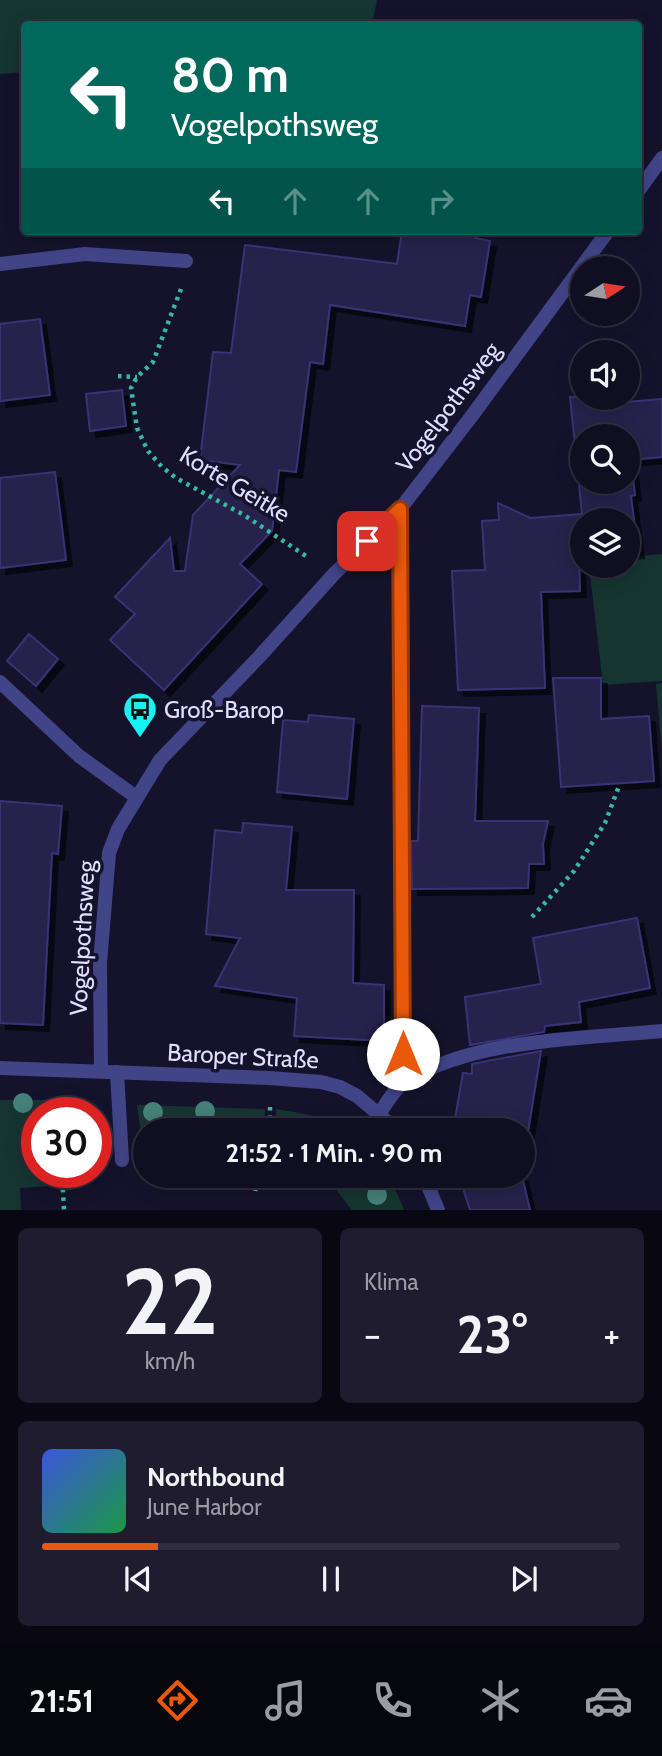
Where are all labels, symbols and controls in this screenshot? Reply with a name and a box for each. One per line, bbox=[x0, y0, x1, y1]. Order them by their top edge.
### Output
text: 80 m bbox=[171, 45, 289, 104]
icon: left bbox=[56, 49, 147, 140]
text: Vogelpothsweg bbox=[171, 105, 378, 144]
icon: left bbox=[203, 182, 241, 220]
icon: ahead bbox=[276, 182, 314, 220]
icon: ahead bbox=[349, 182, 387, 220]
icon: right bbox=[422, 182, 460, 220]
north arrow bbox=[570, 256, 640, 326]
map controls bbox=[570, 256, 640, 578]
street label: Vogelpothsweg bbox=[390, 335, 507, 478]
button: sound bbox=[570, 340, 640, 410]
button: search bbox=[570, 424, 640, 494]
street label: Korte Geitke bbox=[175, 440, 295, 528]
button: layers bbox=[570, 508, 640, 578]
pin bbox=[337, 511, 397, 571]
icon: arrive bbox=[348, 522, 386, 560]
bus stop icon: Groß-Barop bbox=[121, 690, 159, 739]
place label: Groß-Barop bbox=[164, 695, 284, 724]
street label: Vogelpothsweg bbox=[63, 859, 101, 1016]
position arrow bbox=[366, 1017, 440, 1091]
street label: Baroper Straße bbox=[167, 1038, 319, 1074]
speed limit sign: 30 bbox=[21, 1097, 112, 1188]
text: 21:52 · 1 Min. · 90 m bbox=[226, 1137, 442, 1169]
text: 22 bbox=[122, 1246, 218, 1357]
text: Klima bbox=[364, 1268, 419, 1296]
text: 23° bbox=[457, 1303, 527, 1366]
text: − bbox=[364, 1311, 381, 1358]
text: + bbox=[603, 1311, 620, 1358]
text: km/h bbox=[145, 1347, 195, 1375]
text: Northbound bbox=[147, 1461, 285, 1493]
text: June Harbor bbox=[147, 1493, 261, 1521]
icon: previous bbox=[119, 1560, 157, 1598]
icon: pause bbox=[312, 1560, 350, 1598]
icon: next bbox=[505, 1560, 543, 1598]
icon: directions bbox=[153, 1676, 202, 1725]
icon: music bbox=[261, 1676, 310, 1725]
icon: phone bbox=[368, 1676, 417, 1725]
icon: climate bbox=[476, 1676, 525, 1725]
icon: car bbox=[584, 1676, 633, 1725]
text: 21:51 bbox=[29, 1681, 94, 1720]

